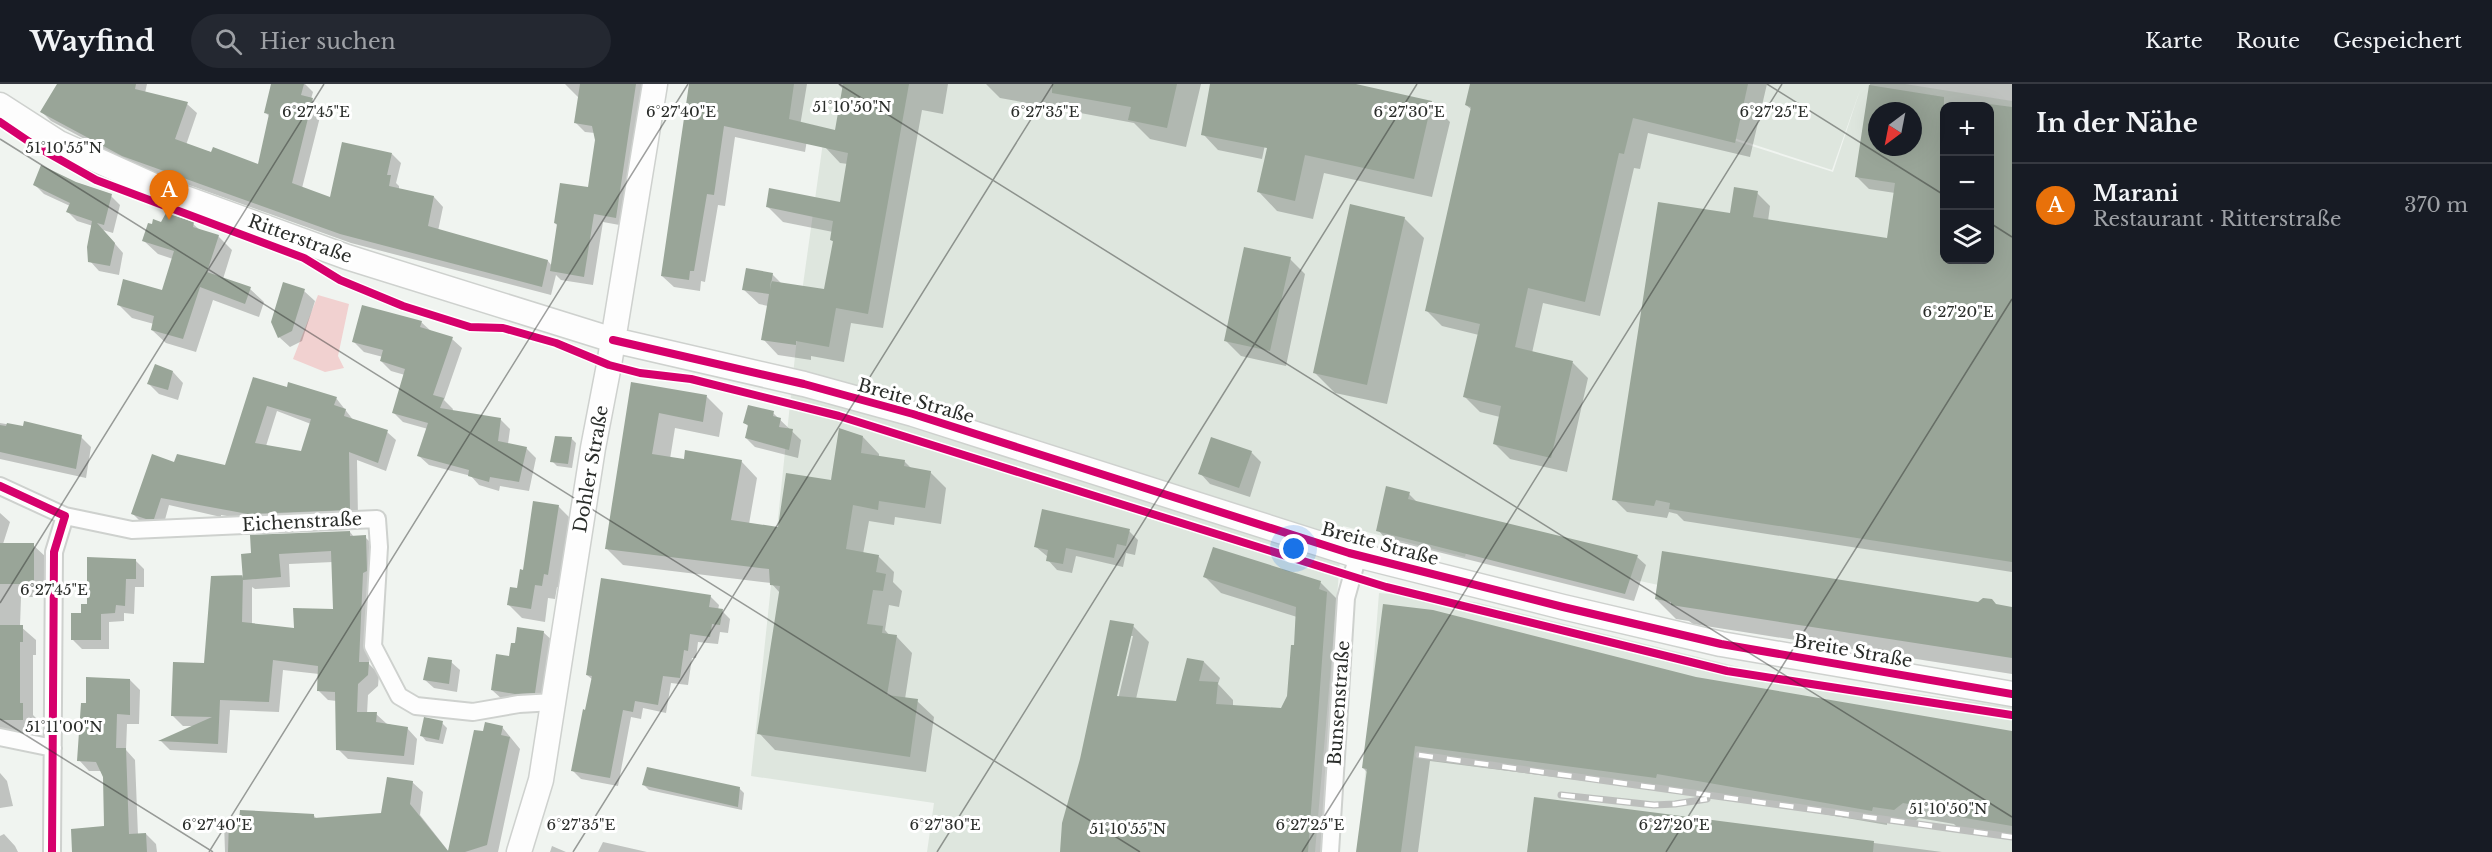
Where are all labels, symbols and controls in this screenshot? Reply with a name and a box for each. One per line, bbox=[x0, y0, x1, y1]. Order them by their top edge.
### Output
search box bbox=[191, 14, 611, 68]
text: Wayfind bbox=[30, 24, 155, 59]
icon: search bbox=[212, 25, 245, 58]
text: Hier suchen bbox=[260, 28, 396, 55]
text: Karte bbox=[2145, 28, 2203, 54]
text: Route bbox=[2236, 28, 2300, 54]
text: Gespeichert bbox=[2333, 28, 2462, 54]
text: 51°10'50"N bbox=[813, 97, 891, 116]
text: 6°27'45"E bbox=[282, 102, 350, 121]
text: 6°27'40"E bbox=[646, 102, 716, 121]
text: 6°27'35"E bbox=[1011, 102, 1080, 121]
text: 6°27'30"E bbox=[1373, 102, 1445, 121]
text: 6°27'25"E bbox=[1740, 102, 1809, 121]
north arrow bbox=[1868, 102, 1922, 156]
map controls bbox=[1940, 102, 1994, 264]
button: + bbox=[1940, 102, 1994, 156]
text: In der Nähe bbox=[2036, 107, 2198, 139]
text: 51°10'55"N bbox=[26, 138, 102, 157]
button: − bbox=[1940, 156, 1994, 210]
pin: A bbox=[150, 170, 188, 220]
text: Marani bbox=[2093, 180, 2178, 207]
text: A bbox=[2047, 193, 2064, 217]
text: 370 m bbox=[2404, 193, 2468, 217]
text: Restaurant · Ritterstraße bbox=[2093, 207, 2341, 231]
street label: Ritterstraße bbox=[245, 210, 355, 268]
button: layers bbox=[1940, 210, 1994, 264]
text: 6°27'20"E bbox=[1922, 302, 1994, 321]
street label: Breite Straße bbox=[855, 374, 977, 428]
street label: Dohler Straße bbox=[569, 404, 613, 534]
street label: Eichenstraße bbox=[241, 508, 363, 536]
street label: Breite Straße bbox=[1319, 518, 1441, 570]
your location bbox=[1279, 534, 1308, 563]
text: 6°27'45"E bbox=[20, 580, 88, 599]
street label: Breite Straße bbox=[1792, 630, 1914, 672]
street label: Bunsenstraße bbox=[1324, 640, 1354, 766]
text: 51°11'00"N bbox=[25, 717, 103, 736]
text: 51°10'50"N bbox=[1909, 799, 1987, 818]
text: 6°27'40"E bbox=[182, 815, 252, 834]
text: 6°27'35"E bbox=[547, 815, 616, 834]
text: 6°27'30"E bbox=[909, 815, 981, 834]
text: 6°27'25"E bbox=[1276, 815, 1345, 834]
text: 6°27'20"E bbox=[1638, 815, 1710, 834]
text: 51°10'55"N bbox=[1090, 819, 1166, 838]

